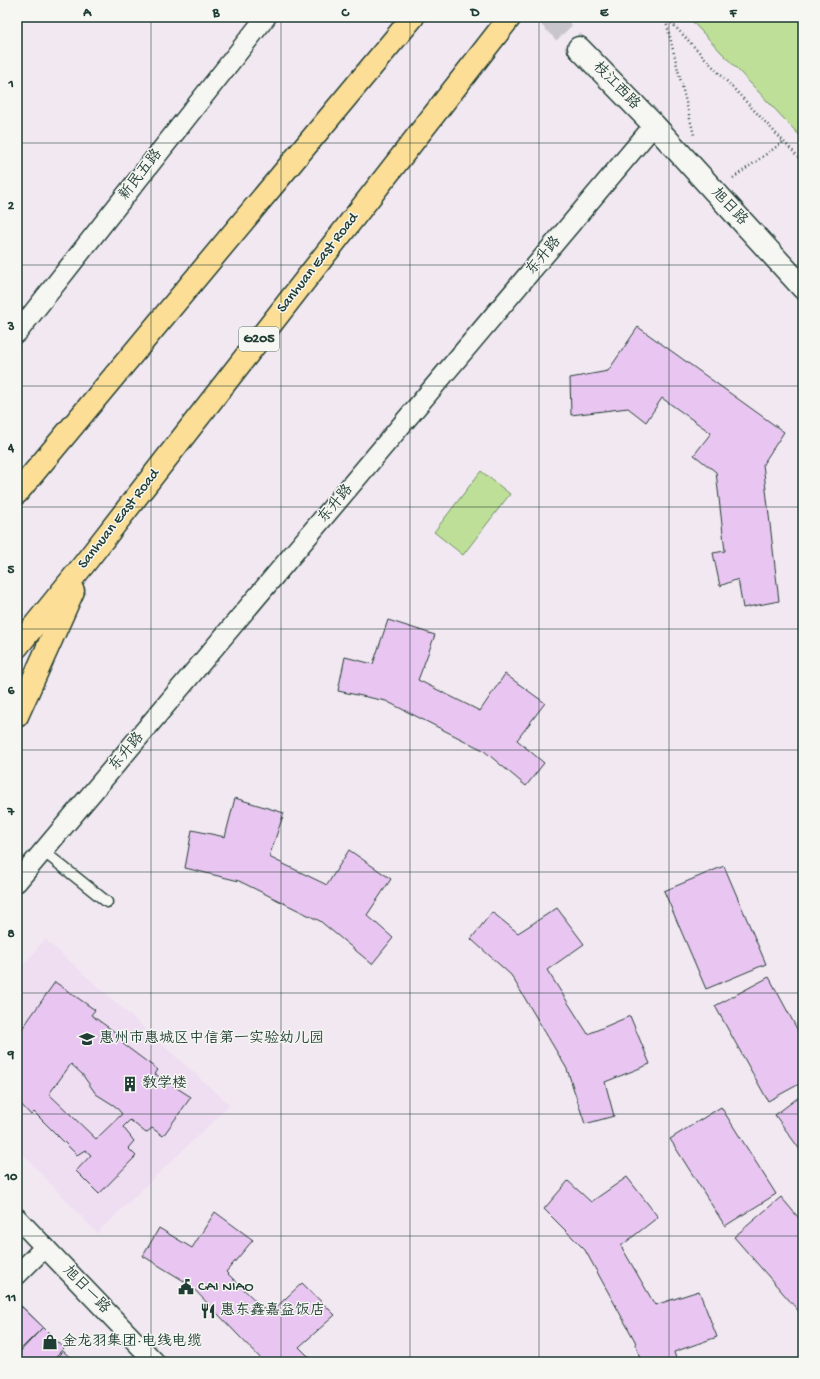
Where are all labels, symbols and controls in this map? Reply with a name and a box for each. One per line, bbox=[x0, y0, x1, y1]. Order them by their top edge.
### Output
text: A bbox=[82, 6, 92, 21]
text: B bbox=[212, 6, 221, 21]
text: C bbox=[340, 6, 350, 21]
text: D bbox=[470, 6, 480, 21]
text: E bbox=[600, 6, 609, 21]
text: F bbox=[729, 6, 738, 21]
street label: 枝江西路 bbox=[589, 58, 643, 114]
text: 1 bbox=[7, 77, 14, 92]
street label: 新民五路 bbox=[115, 146, 167, 204]
street label: 旭日路 bbox=[707, 184, 751, 230]
text: 2 bbox=[8, 199, 15, 214]
street label: Sanhuan East Road bbox=[273, 208, 363, 317]
street label: 东升路 bbox=[523, 233, 565, 279]
text: 3 bbox=[7, 320, 15, 335]
road number: G205 bbox=[239, 327, 279, 351]
text: 4 bbox=[7, 441, 15, 456]
street label: Sanhuan East Road bbox=[74, 464, 164, 573]
street label: 东升路 bbox=[315, 481, 357, 527]
text: 5 bbox=[8, 563, 15, 578]
text: 6 bbox=[8, 684, 15, 699]
street label: 东升路 bbox=[106, 729, 148, 775]
text: 7 bbox=[7, 805, 16, 820]
text: 8 bbox=[7, 927, 15, 942]
school or university icon: 惠州市惠城区中信第一实验幼儿园 bbox=[78, 1030, 96, 1048]
place label: 惠州市惠城区中信第一实验幼儿园 bbox=[99, 1030, 324, 1048]
text: 9 bbox=[7, 1048, 15, 1063]
place label: 教学楼 bbox=[142, 1074, 187, 1093]
building icon: 教学楼 bbox=[121, 1075, 139, 1093]
text: 10 bbox=[4, 1170, 18, 1185]
street label: 旭日一路 bbox=[59, 1262, 113, 1318]
public building icon: CAI NIAO bbox=[177, 1278, 195, 1296]
place label: CAI NIAO bbox=[198, 1278, 253, 1296]
text: 11 bbox=[5, 1291, 16, 1306]
place label: 惠东鑫嘉益饭店 bbox=[220, 1301, 325, 1320]
restaurant icon: 惠东鑫嘉益饭店 bbox=[199, 1302, 217, 1320]
shop icon: 金龙羽集团·电线电缆 bbox=[41, 1333, 59, 1351]
place label: 金龙羽集团·电线电缆 bbox=[62, 1333, 202, 1351]

